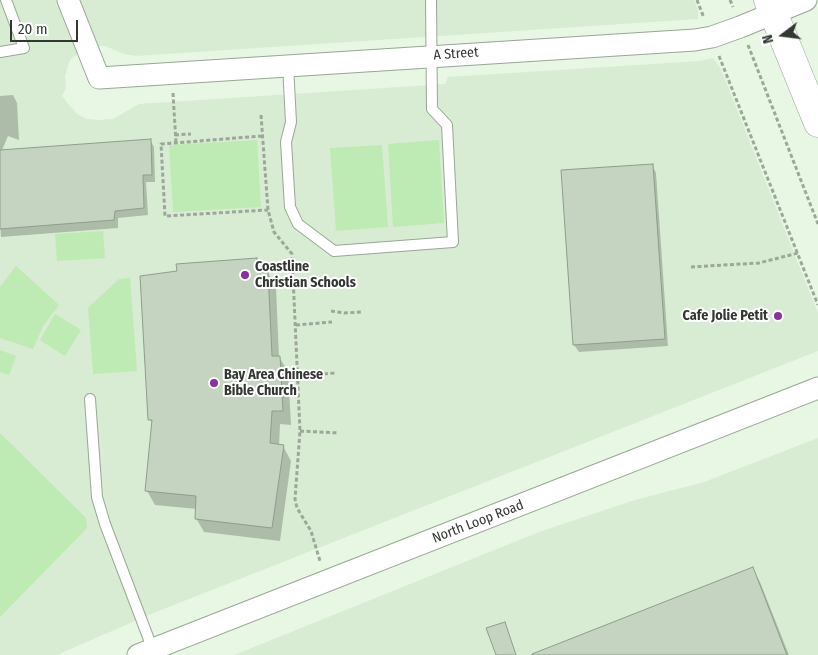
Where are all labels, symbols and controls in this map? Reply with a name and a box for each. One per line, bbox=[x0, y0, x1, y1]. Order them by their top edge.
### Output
scale bar bbox=[12, 10, 80, 42]
north arrow bbox=[758, 10, 808, 60]
text: 20 m bbox=[18, 20, 48, 38]
text: N bbox=[759, 33, 777, 45]
street label: A Street bbox=[433, 44, 479, 64]
place label: Coastline Christian Schools bbox=[255, 259, 356, 292]
marker: Coastline Christian Schools bbox=[239, 269, 251, 281]
place label: Cafe Jolie Petit bbox=[683, 308, 768, 324]
marker: Cafe Jolie Petit bbox=[772, 310, 784, 322]
place label: Bay Area Chinese Bible Church bbox=[224, 367, 323, 400]
marker: Bay Area Chinese Bible Church bbox=[208, 377, 220, 389]
street label: North Loop Road bbox=[430, 497, 526, 547]

